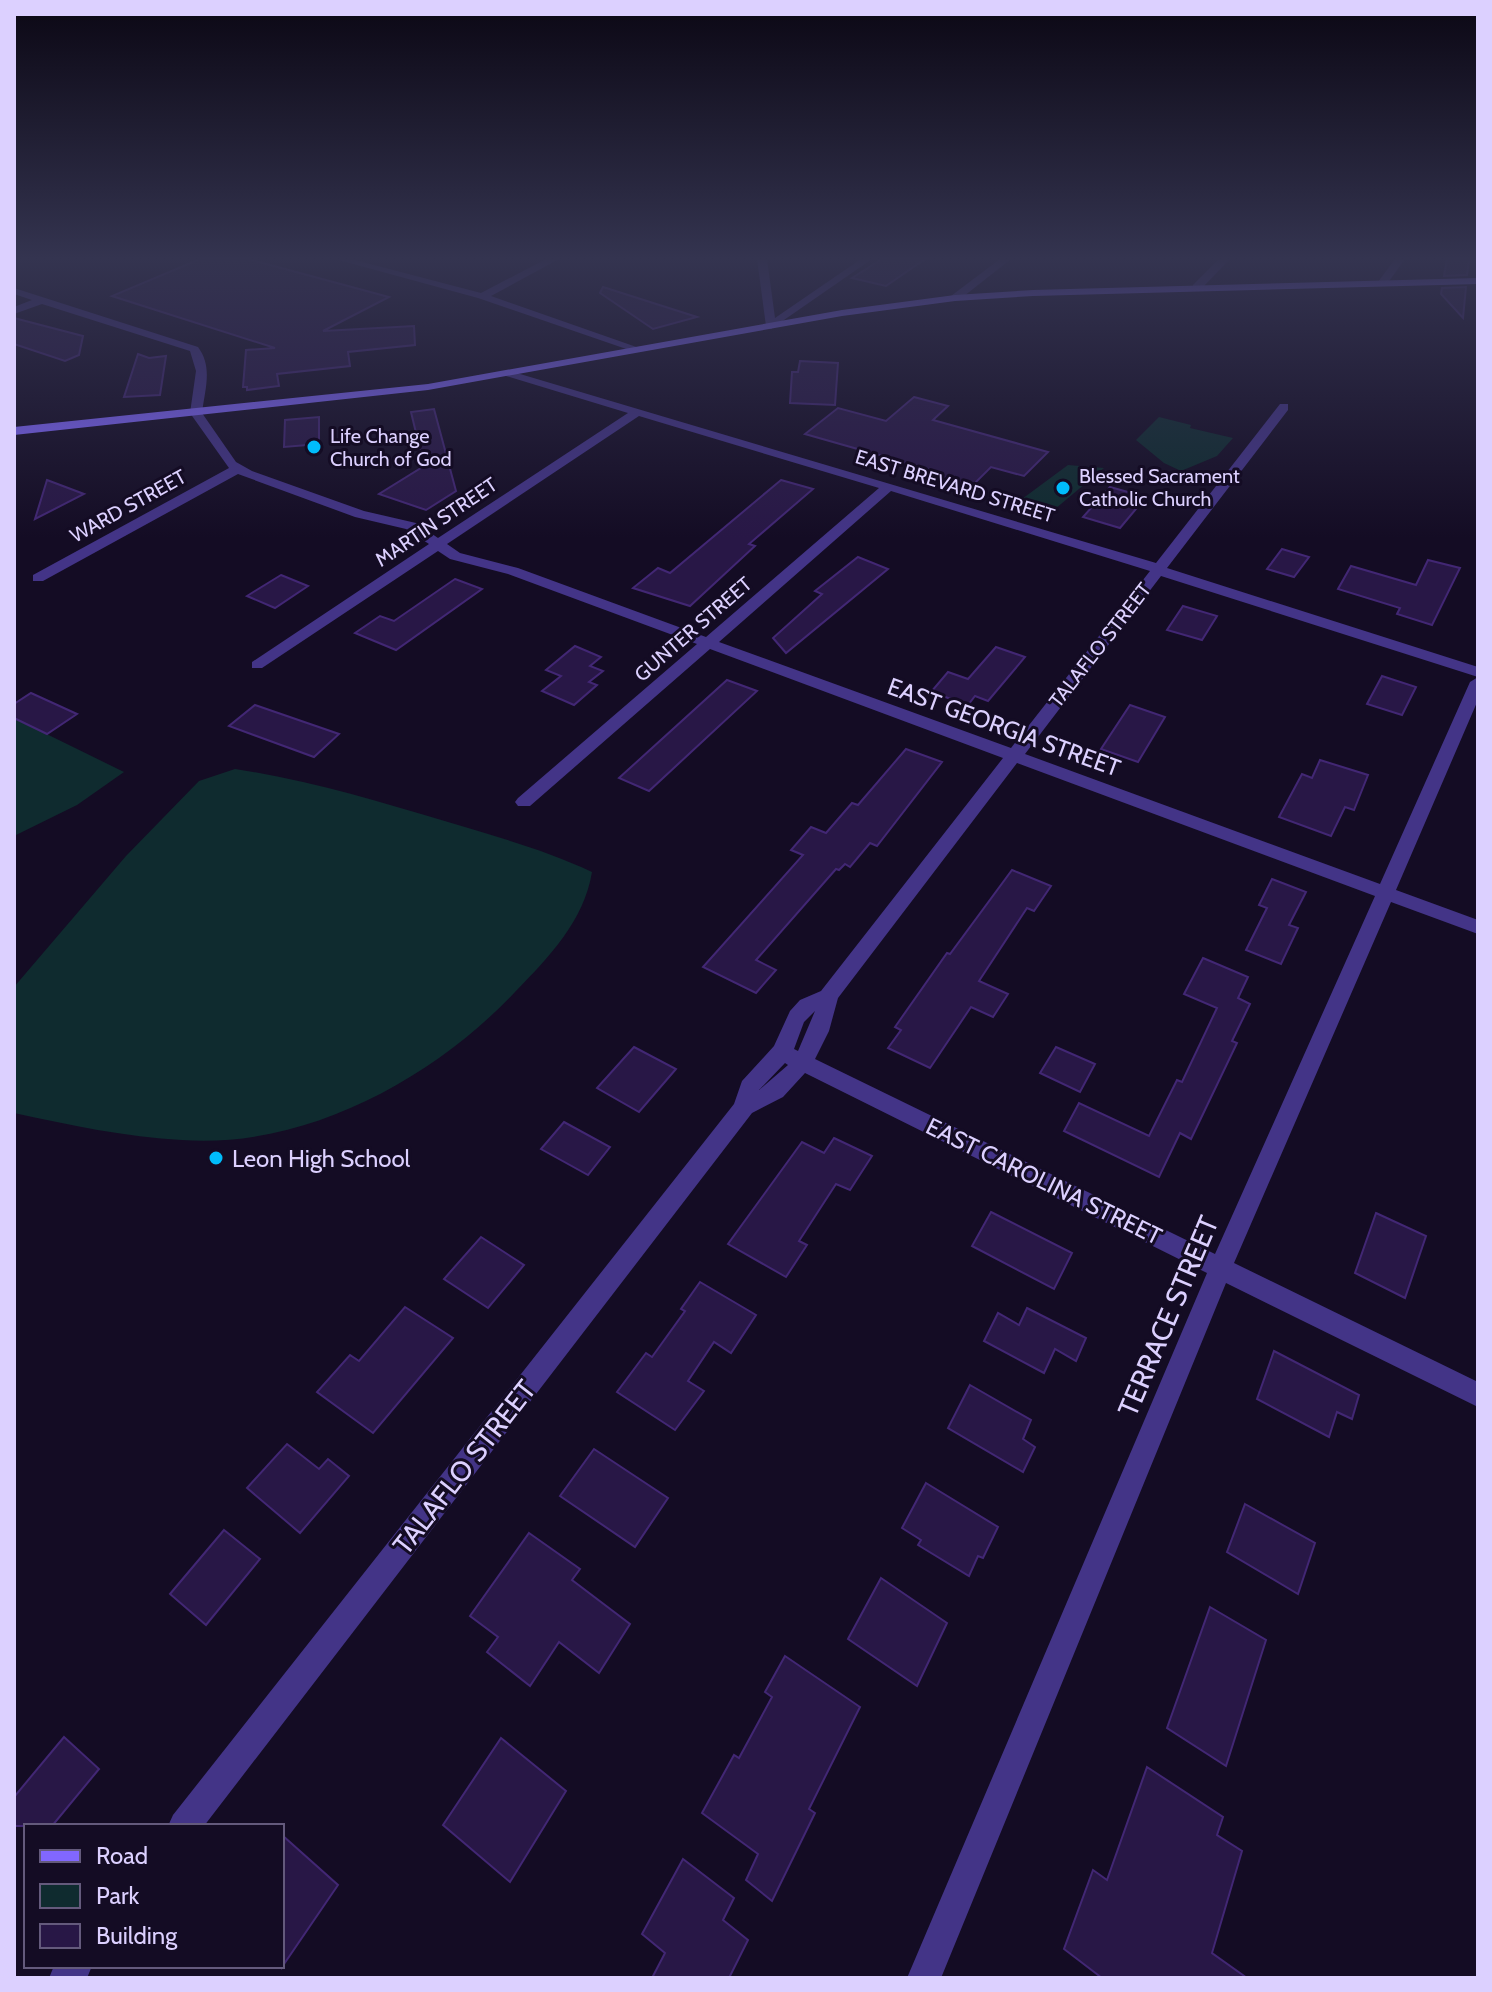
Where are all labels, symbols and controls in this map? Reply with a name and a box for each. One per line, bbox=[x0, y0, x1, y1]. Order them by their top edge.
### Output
place label: Life Change Church of God bbox=[330, 424, 452, 471]
marker: Life Change Church of God bbox=[305, 438, 323, 456]
street label: EAST BREVARD STREET bbox=[852, 444, 1058, 528]
street label: WARD STREET bbox=[66, 464, 190, 548]
place label: Blessed Sacrament Catholic Church bbox=[1079, 464, 1240, 511]
street label: MARTIN STREET bbox=[370, 472, 502, 572]
marker: Blessed Sacrament Catholic Church bbox=[1054, 479, 1072, 497]
street label: GUNTER STREET bbox=[629, 571, 757, 686]
street label: TALAFLO STREET bbox=[1044, 578, 1156, 712]
street label: EAST GEORGIA STREET bbox=[884, 671, 1124, 783]
street label: EAST CAROLINA STREET bbox=[921, 1111, 1167, 1251]
place label: Leon High School bbox=[232, 1144, 411, 1173]
marker: Leon High School bbox=[207, 1149, 225, 1167]
street label: TERRACE STREET bbox=[1110, 1211, 1226, 1421]
street label: TALAFLO STREET bbox=[385, 1373, 543, 1561]
legend bbox=[24, 1824, 284, 1968]
text: Road bbox=[96, 1841, 148, 1870]
text: Park bbox=[96, 1881, 139, 1910]
text: Building bbox=[96, 1921, 178, 1950]

